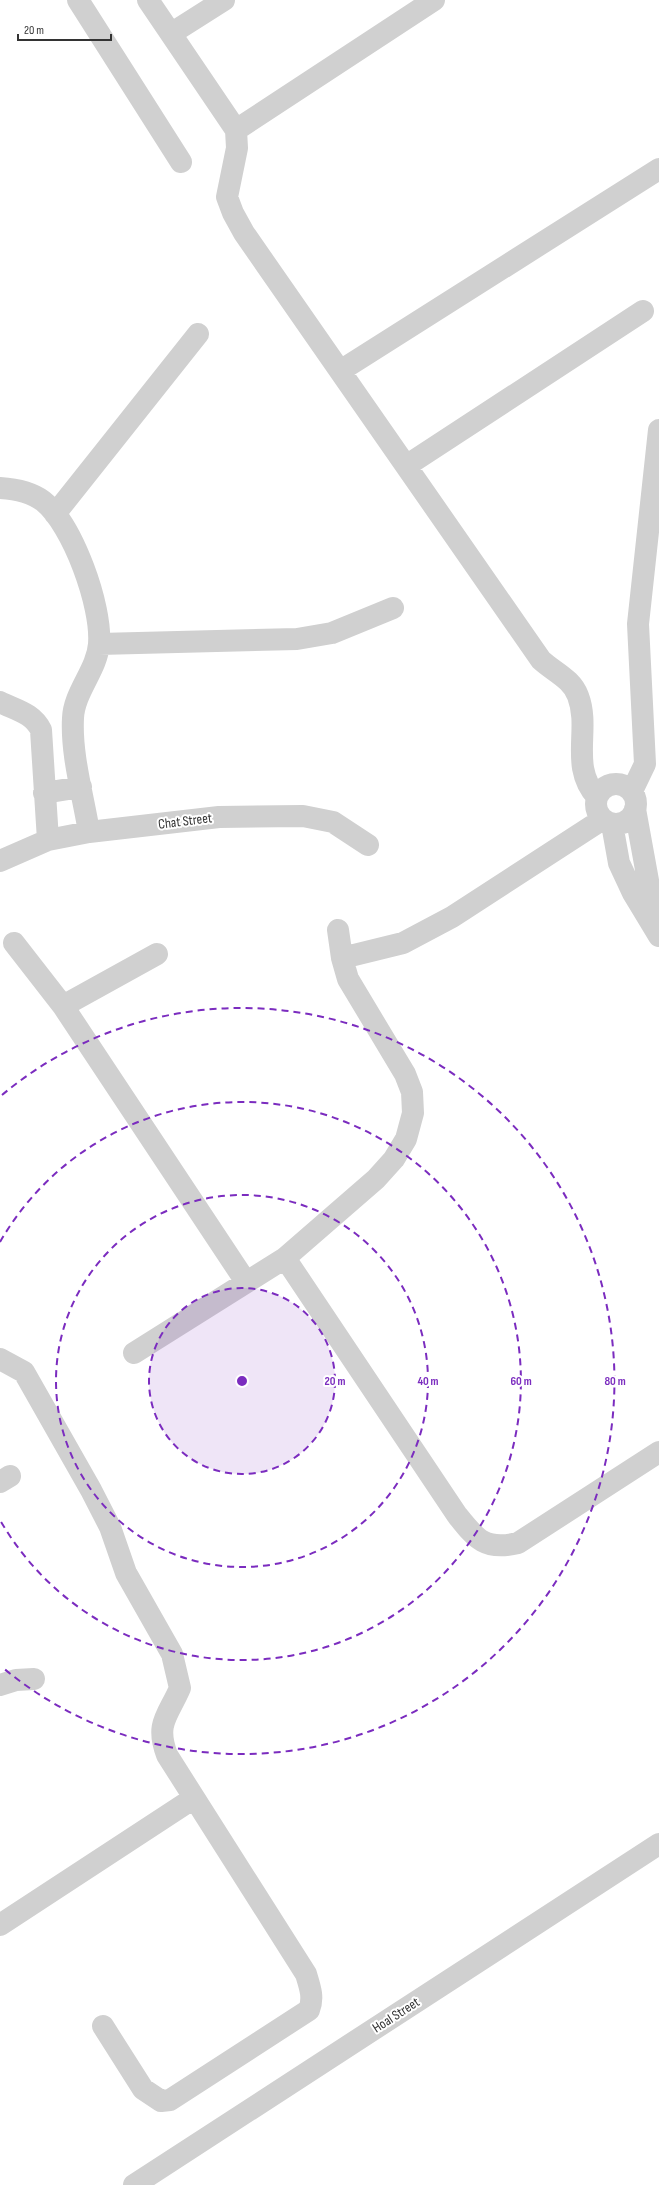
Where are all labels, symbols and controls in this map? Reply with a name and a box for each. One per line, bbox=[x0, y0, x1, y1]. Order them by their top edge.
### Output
scale bar bbox=[18, 16, 111, 42]
text: 20 m bbox=[24, 23, 44, 38]
street label: Chat Street bbox=[157, 809, 213, 833]
centre of rings bbox=[235, 1374, 249, 1388]
text: 20 m bbox=[325, 1374, 345, 1389]
text: 40 m bbox=[417, 1374, 439, 1389]
text: 60 m bbox=[510, 1374, 532, 1389]
text: 80 m bbox=[604, 1374, 626, 1389]
street label: Hoal Street bbox=[369, 1994, 423, 2036]

